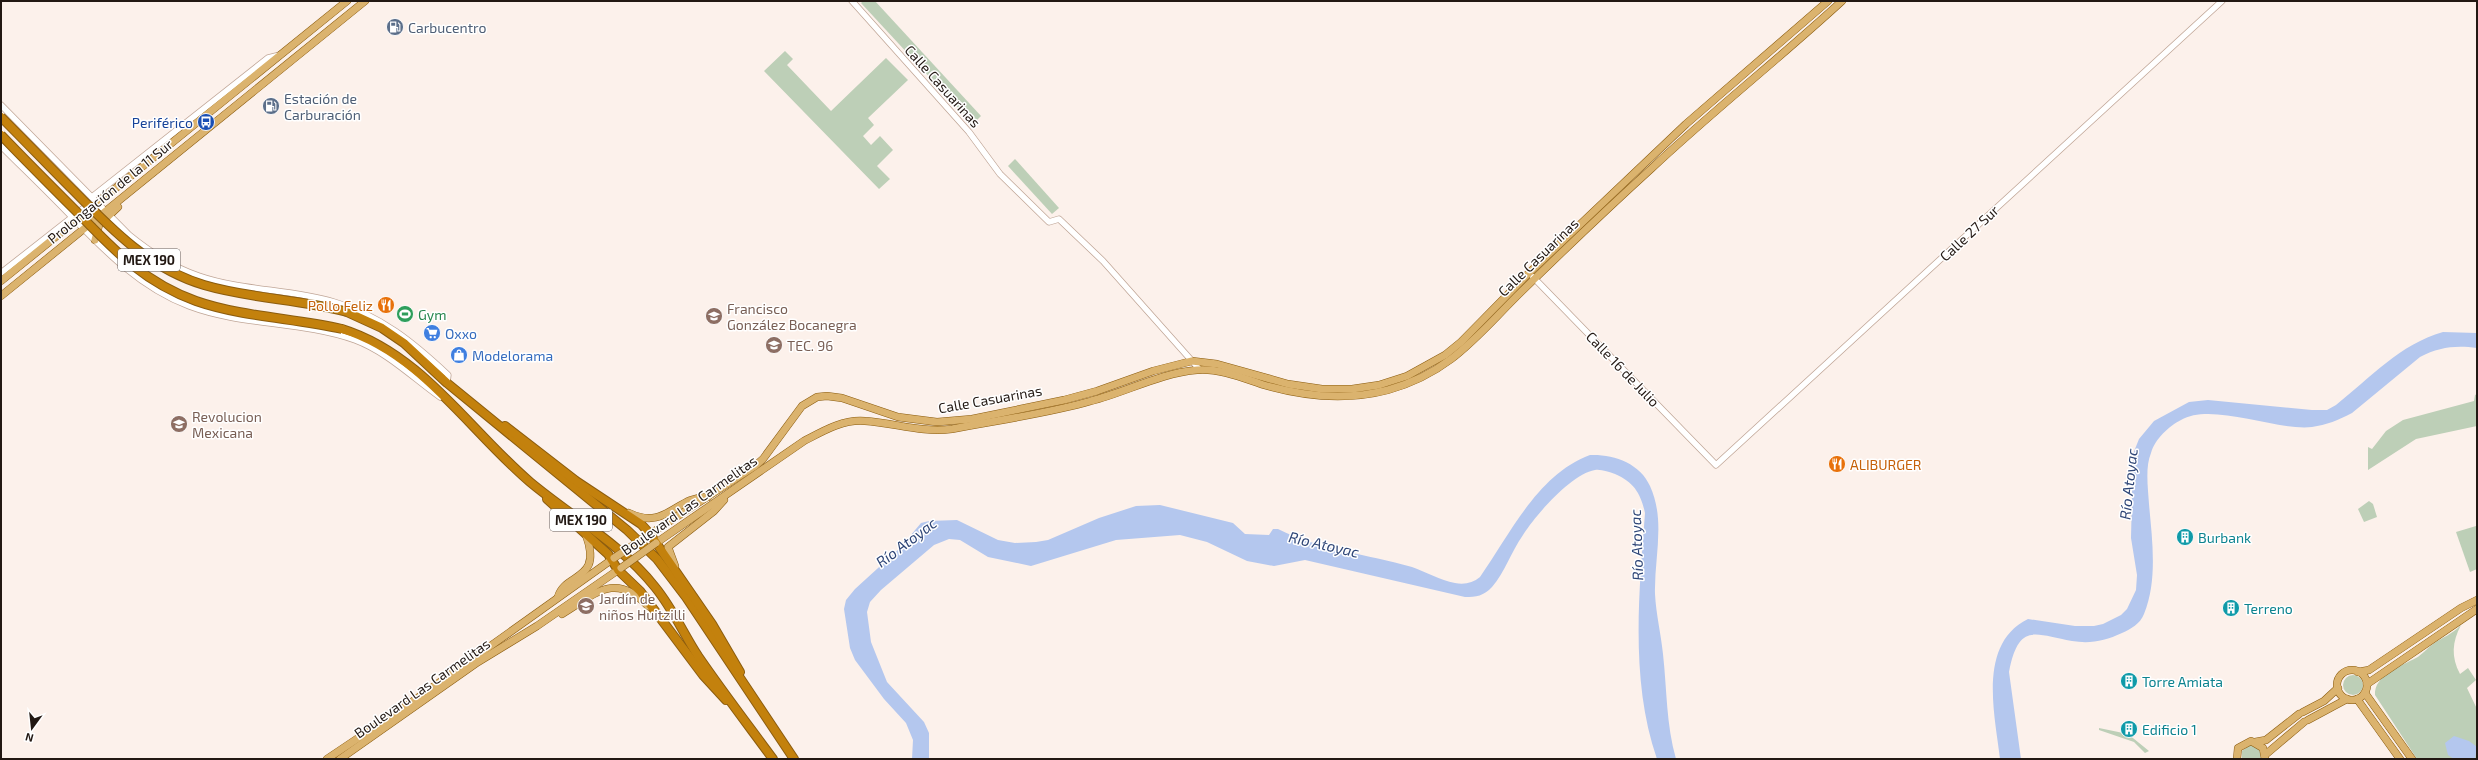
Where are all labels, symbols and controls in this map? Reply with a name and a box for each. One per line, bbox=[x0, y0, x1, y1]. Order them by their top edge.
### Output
fuel station icon: Carbucentro bbox=[385, 17, 405, 37]
place label: Carbucentro bbox=[408, 19, 486, 36]
street label: Calle Casuarinas bbox=[902, 41, 984, 131]
place label: Estación de Carburación bbox=[284, 90, 361, 123]
fuel station icon: Estación de Carburación bbox=[261, 96, 281, 116]
bus stop icon: Periférico bbox=[196, 112, 216, 132]
place label: Periférico bbox=[132, 114, 193, 131]
street label: Prolongación de la 11 Sur bbox=[44, 135, 176, 247]
street label: Calle 27 Sur bbox=[1936, 201, 2002, 265]
street label: Calle Casuarinas bbox=[1494, 214, 1582, 300]
road number: MEX 190 bbox=[118, 249, 180, 271]
restaurant icon: Pollo Feliz bbox=[376, 295, 396, 315]
place label: Pollo Feliz bbox=[308, 297, 373, 314]
place label: Francisco González Bocanegra bbox=[727, 300, 857, 333]
sports icon: Gym bbox=[395, 304, 415, 324]
place label: Gym bbox=[418, 306, 446, 323]
school or university icon: Francisco González Bocanegra bbox=[704, 306, 724, 326]
supermarket icon: Oxxo bbox=[422, 323, 442, 343]
place label: Oxxo bbox=[445, 325, 477, 342]
street label: Calle 16 de Julio bbox=[1583, 328, 1663, 410]
school or university icon: TEC. 96 bbox=[764, 335, 784, 355]
place label: TEC. 96 bbox=[787, 337, 833, 354]
shop icon: Modelorama bbox=[449, 345, 469, 365]
place label: Modelorama bbox=[472, 347, 553, 364]
street label: Calle Casuarinas bbox=[937, 382, 1043, 416]
place label: Revolucion Mexicana bbox=[192, 408, 262, 441]
school or university icon: Revolucion Mexicana bbox=[169, 414, 189, 434]
water label: Río Atoyac bbox=[2115, 448, 2142, 521]
street label: Boulevard Las Carmelitas bbox=[618, 452, 760, 558]
restaurant icon: ALIBURGER bbox=[1827, 454, 1847, 474]
place label: ALIBURGER bbox=[1850, 456, 1922, 473]
road number: MEX 190 bbox=[550, 509, 612, 531]
water label: Río Atoyac bbox=[1626, 509, 1647, 581]
water label: Río Atoyac bbox=[872, 513, 941, 572]
water label: Río Atoyac bbox=[1287, 527, 1361, 562]
building icon: Burbank bbox=[2175, 527, 2195, 547]
place label: Burbank bbox=[2198, 529, 2251, 546]
place label: Jardín de niños Huitzilli bbox=[599, 590, 685, 623]
school or university icon: Jardín de niños Huitzilli bbox=[576, 596, 596, 616]
building icon: Terreno bbox=[2221, 598, 2241, 618]
place label: Terreno bbox=[2244, 600, 2293, 617]
street label: Boulevard Las Carmelitas bbox=[351, 635, 493, 741]
building icon: Torre Amiata bbox=[2119, 671, 2139, 691]
place label: Torre Amiata bbox=[2142, 673, 2223, 690]
north arrow bbox=[12, 708, 52, 748]
building icon: Edificio 1 bbox=[2119, 719, 2139, 739]
place label: Edificio 1 bbox=[2142, 721, 2197, 738]
text: N bbox=[24, 731, 35, 745]

